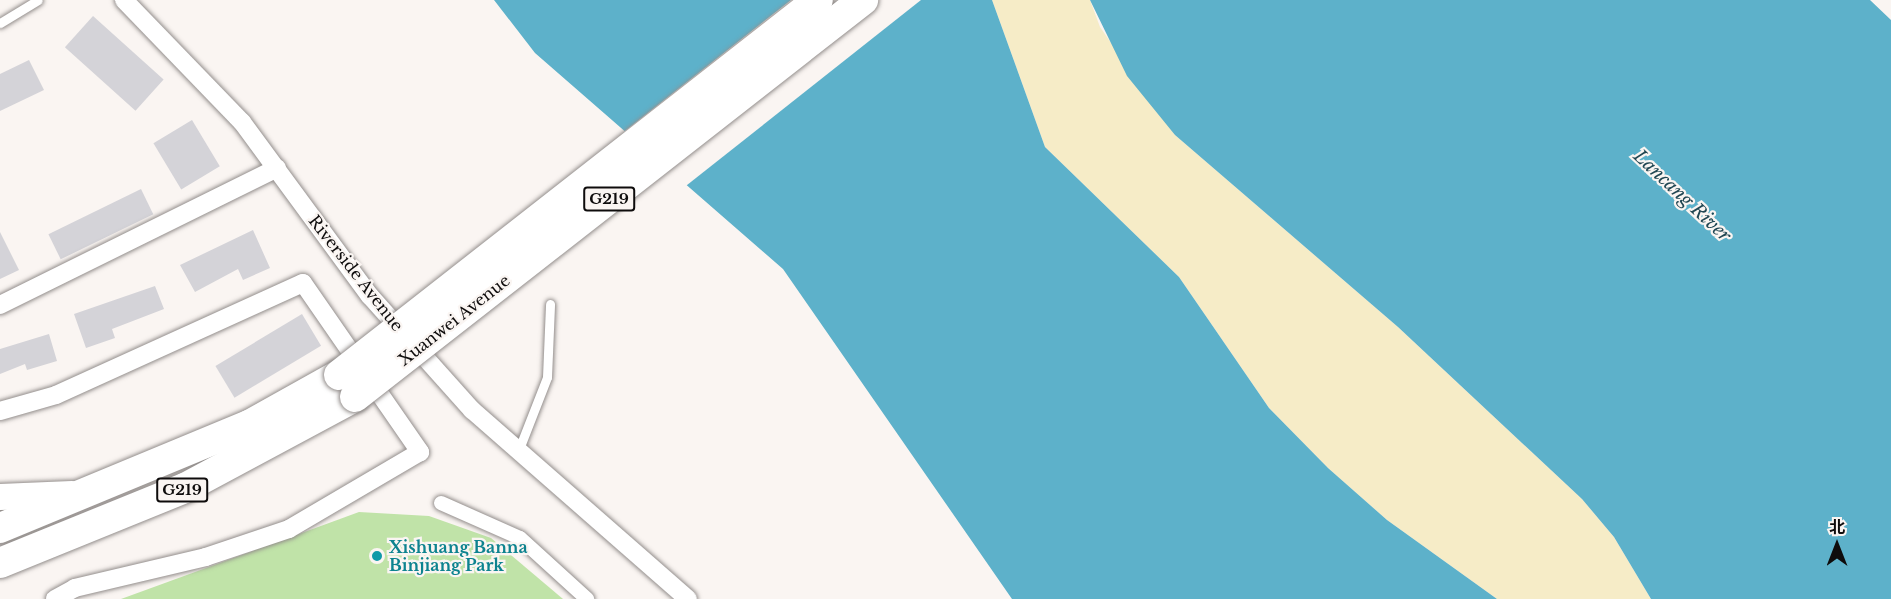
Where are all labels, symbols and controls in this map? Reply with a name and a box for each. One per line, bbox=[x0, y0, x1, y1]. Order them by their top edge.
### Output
water label: Lancang River bbox=[1629, 145, 1735, 247]
road number: G219 bbox=[582, 187, 636, 211]
street label: Riverside Avenue bbox=[305, 211, 407, 335]
street label: Xuanwei Avenue bbox=[394, 270, 514, 370]
road number: G219 bbox=[155, 478, 209, 502]
north arrow bbox=[1807, 515, 1867, 575]
text: 北 bbox=[1829, 517, 1845, 537]
place label: Xishuang Banna Binjiang Park bbox=[389, 537, 528, 575]
marker: Xishuang Banna Binjiang Park bbox=[370, 549, 384, 563]

